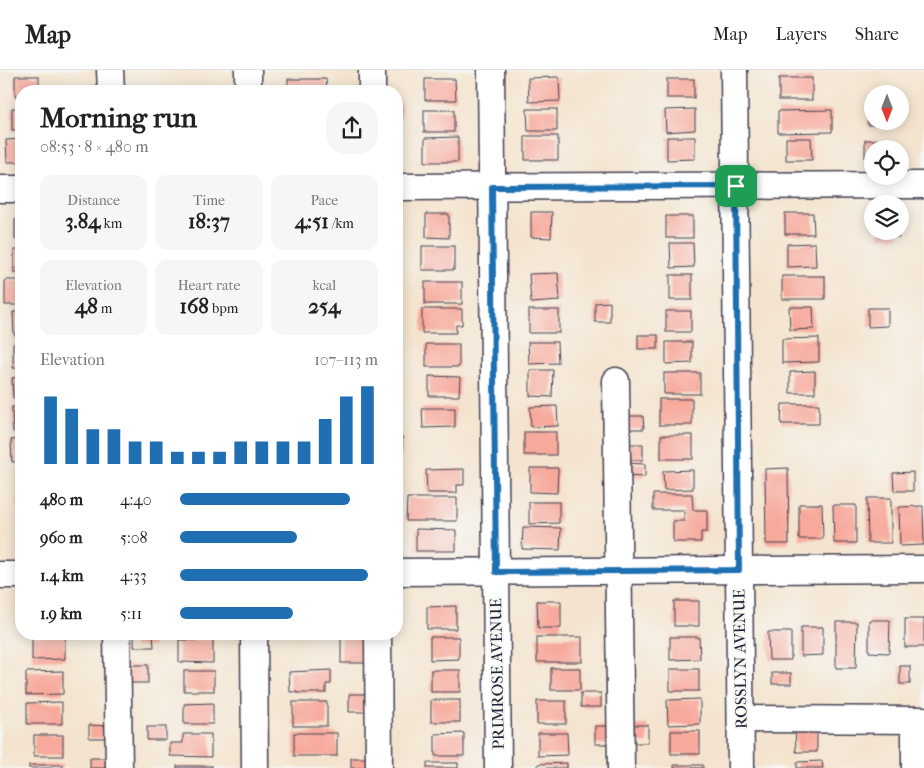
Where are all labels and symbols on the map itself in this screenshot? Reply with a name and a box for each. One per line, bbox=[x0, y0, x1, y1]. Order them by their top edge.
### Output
north arrow bbox=[864, 85, 909, 130]
pin bbox=[715, 165, 757, 207]
street label: ROSSLYN AVENUE bbox=[729, 589, 751, 729]
street label: PRIMROSE AVENUE bbox=[486, 598, 508, 750]

